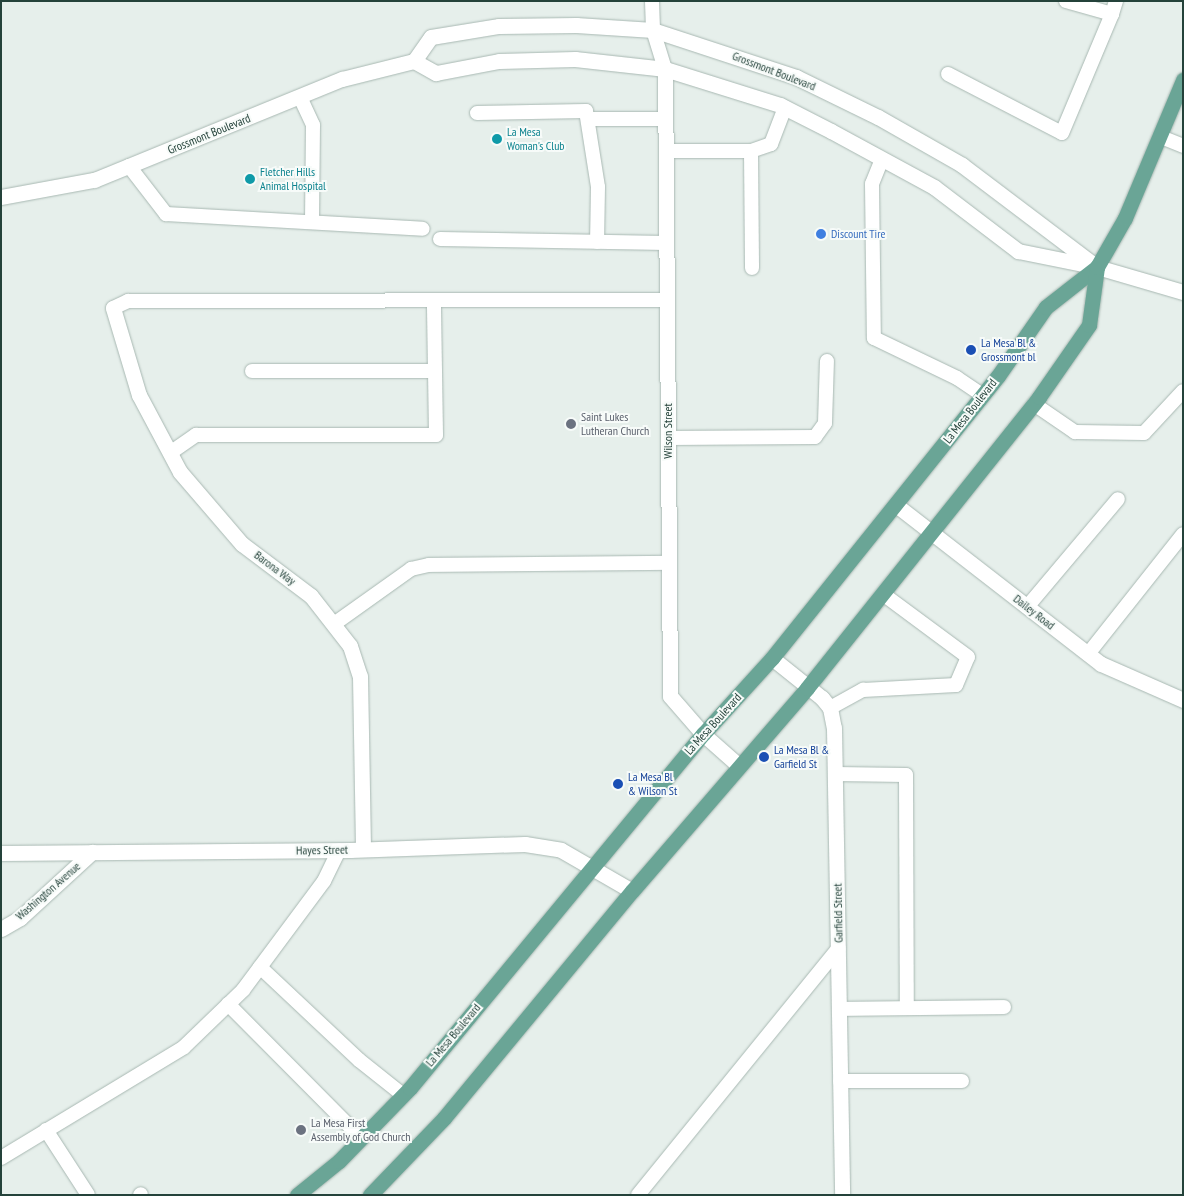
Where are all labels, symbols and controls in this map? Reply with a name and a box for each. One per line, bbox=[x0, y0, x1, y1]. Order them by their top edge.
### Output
street label: Grossmont Boulevard bbox=[730, 48, 818, 94]
street label: Grossmont Boulevard bbox=[165, 111, 253, 157]
place label: La Mesa Woman's Club bbox=[507, 125, 565, 153]
marker: La Mesa Woman's Club bbox=[491, 133, 503, 145]
place label: Fletcher Hills Animal Hospital bbox=[260, 165, 326, 193]
marker: Fletcher Hills Animal Hospital bbox=[244, 173, 256, 185]
place label: Discount Tire bbox=[831, 227, 886, 241]
marker: Discount Tire bbox=[815, 228, 827, 240]
place label: La Mesa Bl & Grossmont bl bbox=[981, 336, 1036, 364]
marker: La Mesa Bl & Grossmont bl bbox=[965, 344, 977, 356]
street label: La Mesa Boulevard bbox=[940, 376, 1000, 446]
street label: Wilson Street bbox=[661, 403, 675, 459]
place label: Saint Lukes Lutheran Church bbox=[581, 410, 649, 438]
marker: Saint Lukes Lutheran Church bbox=[565, 418, 577, 430]
street label: Barona Way bbox=[251, 548, 299, 588]
street label: Dailey Road bbox=[1010, 591, 1058, 633]
street label: La Mesa Boulevard bbox=[682, 690, 744, 758]
place label: La Mesa Bl & Garfield St bbox=[774, 743, 829, 771]
marker: La Mesa Bl & Garfield St bbox=[758, 751, 770, 763]
place label: La Mesa Bl & Wilson St bbox=[628, 770, 677, 798]
marker: La Mesa Bl & Wilson St bbox=[612, 778, 624, 790]
street label: Hayes Street bbox=[296, 842, 348, 858]
street label: Washington Avenue bbox=[13, 859, 83, 923]
street label: Garfield Street bbox=[830, 883, 846, 943]
street label: La Mesa Boulevard bbox=[423, 1001, 483, 1069]
place label: La Mesa First Assembly of God Church bbox=[311, 1116, 411, 1144]
marker: La Mesa First Assembly of God Church bbox=[295, 1124, 307, 1136]

